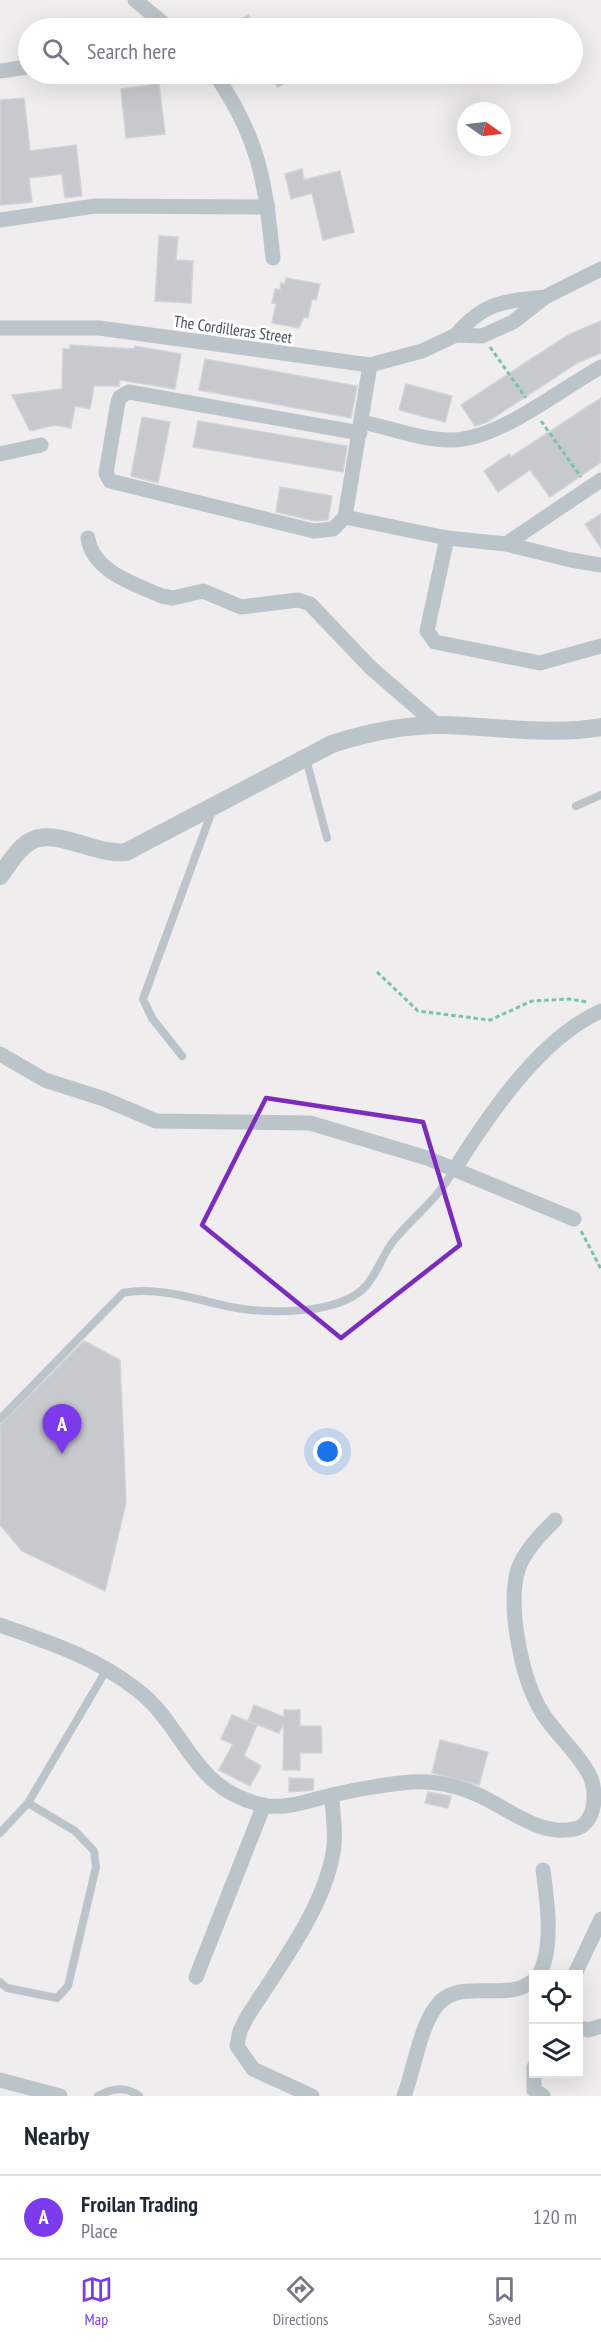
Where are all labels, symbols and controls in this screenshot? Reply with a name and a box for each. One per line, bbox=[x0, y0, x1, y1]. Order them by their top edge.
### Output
search box bbox=[18, 18, 583, 84]
icon: search bbox=[39, 35, 72, 68]
text: Search here bbox=[87, 37, 176, 65]
north arrow bbox=[457, 102, 511, 156]
street label: The Cordilleras Street bbox=[172, 311, 294, 347]
pin: A bbox=[42, 1404, 82, 1454]
your location bbox=[313, 1437, 342, 1466]
map controls bbox=[529, 1970, 583, 2078]
button: locate bbox=[529, 1970, 583, 2024]
button: layers bbox=[529, 2024, 583, 2078]
text: Nearby bbox=[24, 2119, 89, 2152]
text: Froilan Trading bbox=[81, 2190, 198, 2218]
text: A bbox=[38, 2204, 49, 2230]
text: 120 m bbox=[533, 2204, 577, 2230]
text: Place bbox=[81, 2218, 118, 2244]
tab: Map bbox=[80, 2273, 113, 2329]
tab: Directions bbox=[273, 2273, 328, 2329]
tab: Saved bbox=[488, 2273, 521, 2329]

